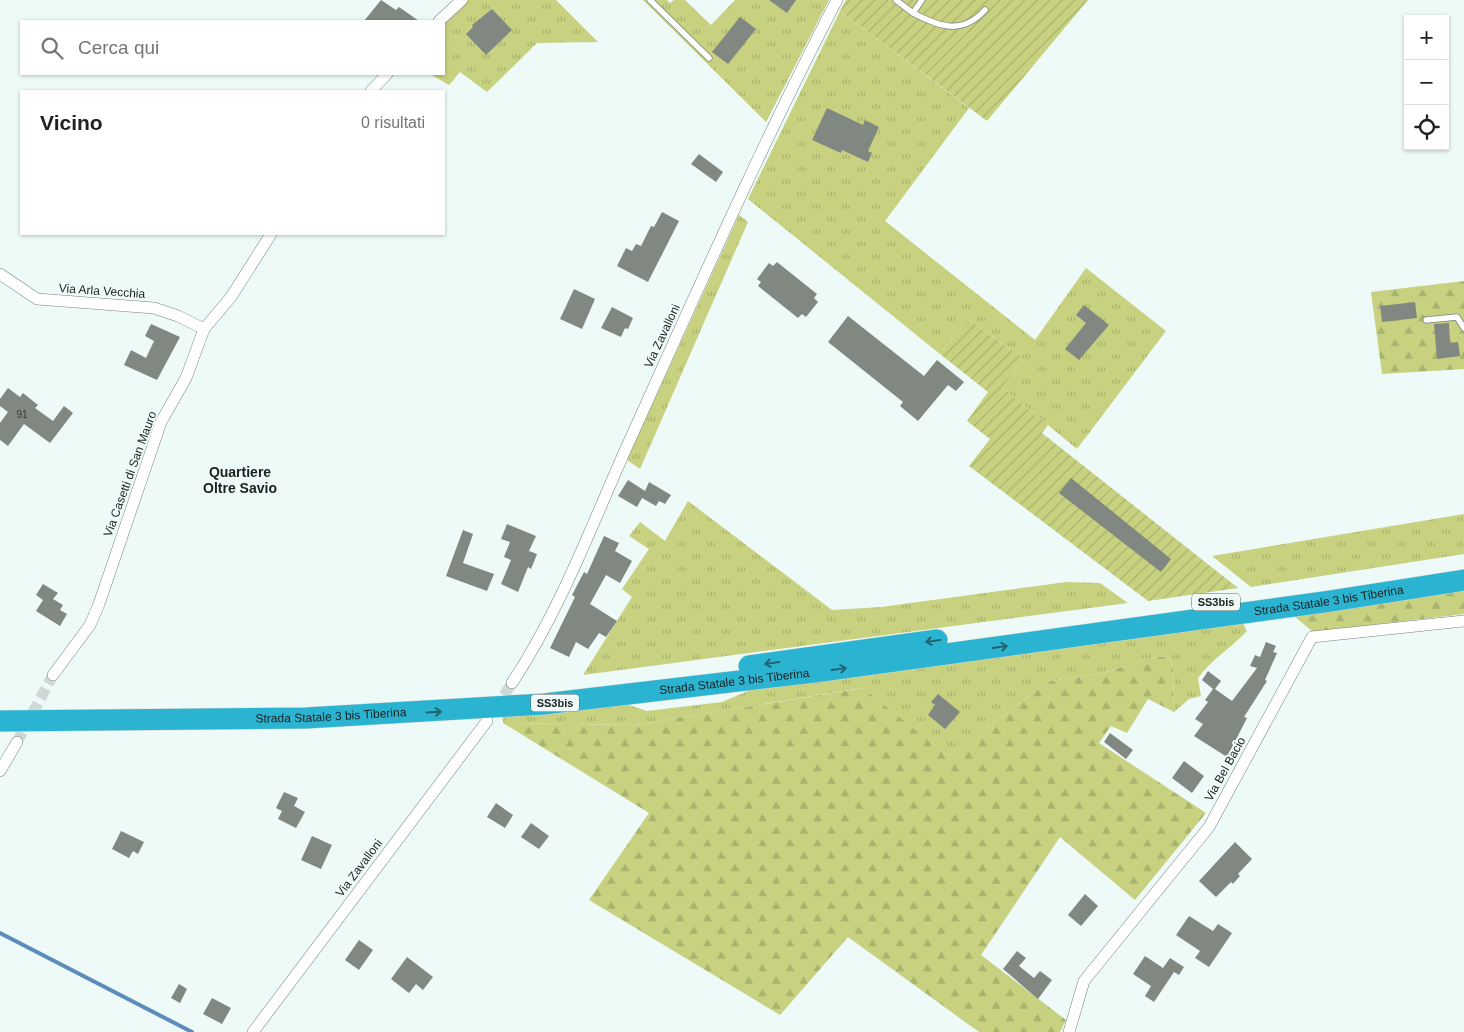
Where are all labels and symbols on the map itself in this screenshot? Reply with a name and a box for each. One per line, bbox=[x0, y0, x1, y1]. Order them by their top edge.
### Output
street label: Via Arla Vecchia bbox=[58, 281, 146, 301]
street label: Via Zavalloni bbox=[641, 302, 683, 370]
house number: 91 bbox=[16, 409, 28, 420]
street label: Via Casetti di San Mauro bbox=[101, 409, 159, 539]
district label: Quartiere Oltre Savio bbox=[203, 464, 277, 496]
street label: Strada Statale 3 bis Tiberina bbox=[1253, 583, 1405, 619]
road number: SS3bis bbox=[1192, 594, 1240, 610]
one-way arrow bbox=[925, 636, 941, 646]
one-way arrow bbox=[991, 641, 1007, 651]
one-way arrow bbox=[764, 658, 780, 668]
one-way arrow bbox=[830, 664, 846, 674]
street label: Strada Statale 3 bis Tiberina bbox=[658, 666, 810, 697]
road number: SS3bis bbox=[531, 694, 579, 711]
street label: Strada Statale 3 bis Tiberina bbox=[255, 705, 407, 725]
one-way arrow bbox=[425, 707, 441, 717]
street label: Via Bel Bacio bbox=[1202, 734, 1249, 804]
street label: Via Zavalloni bbox=[333, 836, 385, 900]

